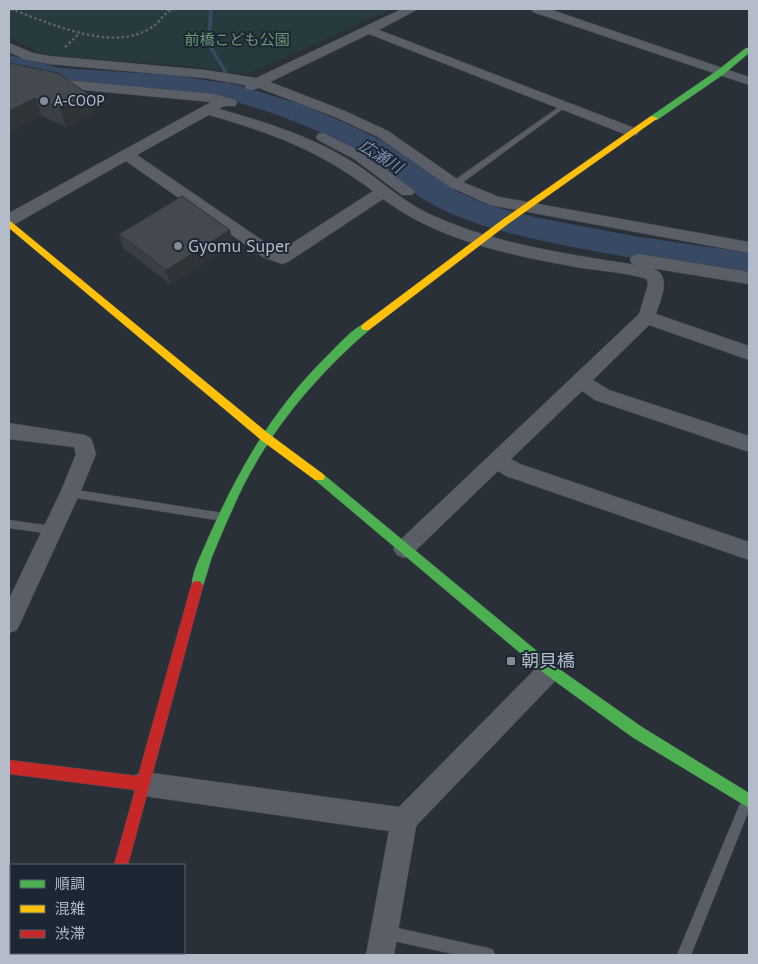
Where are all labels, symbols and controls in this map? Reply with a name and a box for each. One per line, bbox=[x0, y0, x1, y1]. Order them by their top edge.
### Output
park label: 前橋こども公園 bbox=[184, 30, 290, 49]
place label: A-COOP bbox=[54, 91, 105, 110]
marker: A-COOP bbox=[38, 95, 50, 107]
water label: 広瀬川 bbox=[355, 135, 408, 178]
place label: Gyomu Super bbox=[188, 234, 290, 257]
marker: Gyomu Super bbox=[172, 240, 184, 252]
place label: 朝貝橋 bbox=[521, 649, 575, 672]
marker: 朝貝橋 bbox=[505, 655, 517, 667]
legend bbox=[10, 864, 185, 954]
text: 順調 bbox=[55, 874, 85, 893]
text: 混雑 bbox=[55, 899, 85, 918]
text: 渋滞 bbox=[55, 924, 85, 943]

